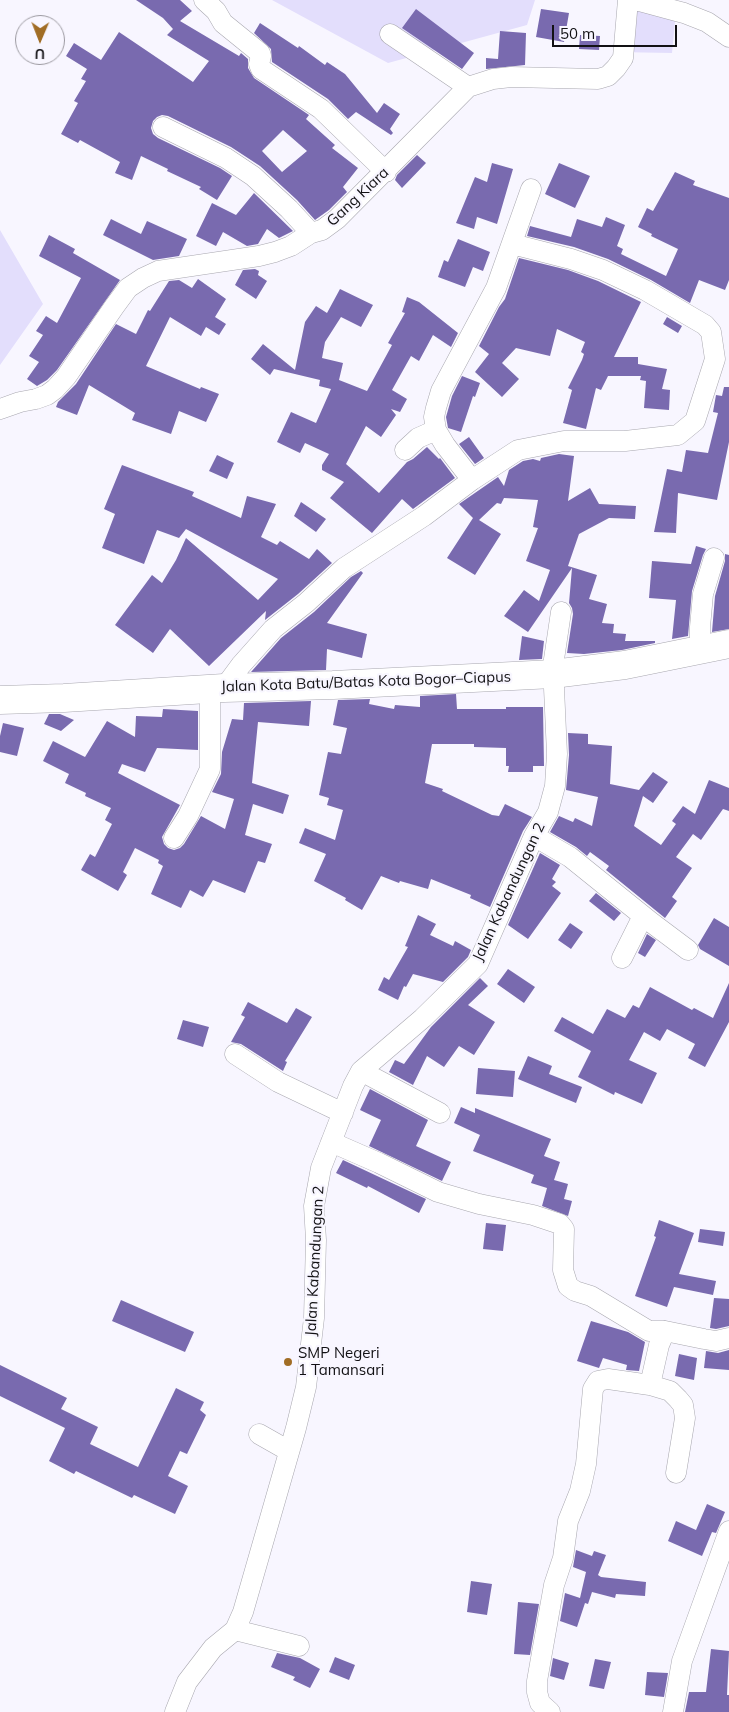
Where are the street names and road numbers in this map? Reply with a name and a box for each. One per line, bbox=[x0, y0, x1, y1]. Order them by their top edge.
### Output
street label: Gang Kiara bbox=[323, 164, 393, 230]
street label: Jalan Kota Batu/Batas Kota Bogor–Ciapus bbox=[221, 668, 511, 696]
street label: Jalan Kabandungan 2 bbox=[469, 820, 549, 964]
street label: Jalan Kabandungan 2 bbox=[302, 1185, 328, 1337]

